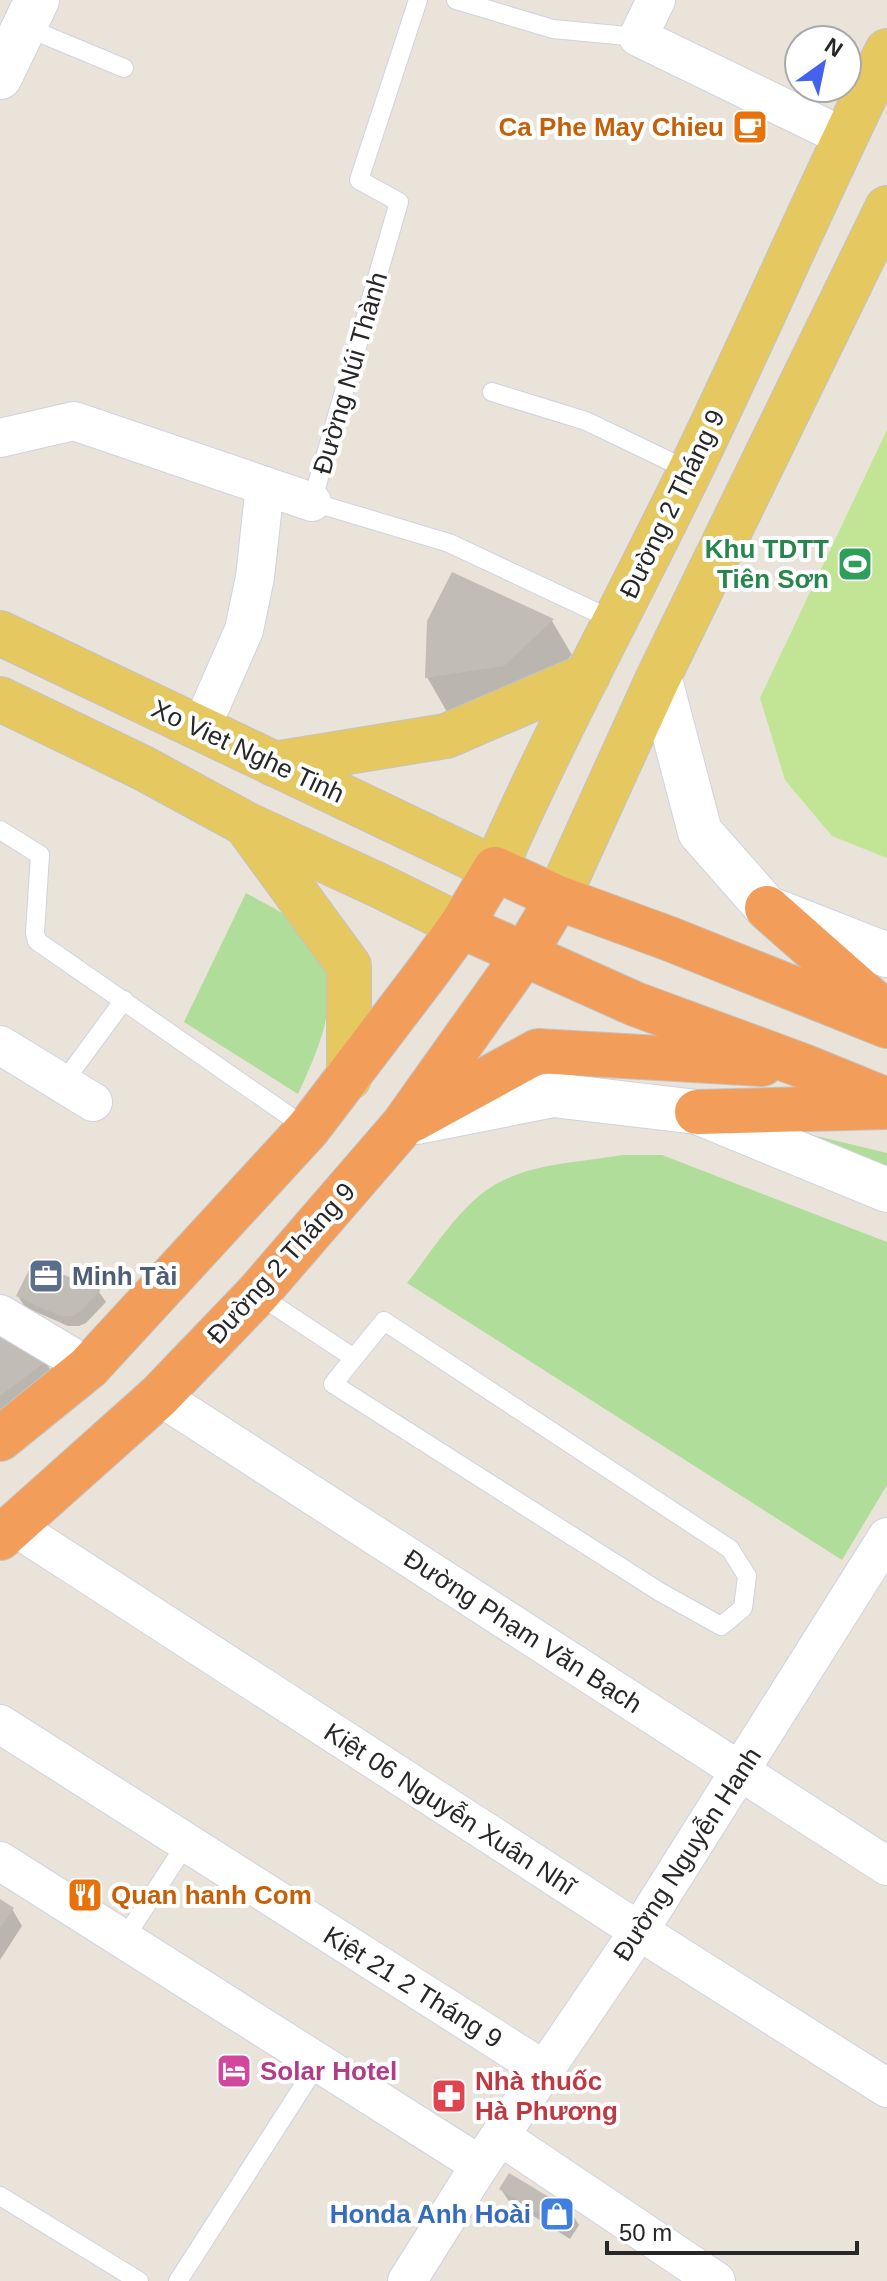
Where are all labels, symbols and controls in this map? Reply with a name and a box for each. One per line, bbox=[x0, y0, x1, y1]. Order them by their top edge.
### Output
north arrow bbox=[783, 24, 863, 104]
text: N bbox=[820, 33, 847, 62]
cafe icon: Ca Phe May Chieu bbox=[731, 108, 769, 146]
place label: Ca Phe May Chieu bbox=[499, 112, 724, 142]
street label: Đường Núi Thành bbox=[307, 268, 393, 478]
street label: Đường 2 Tháng 9 bbox=[613, 405, 731, 603]
place label: Khu TDTT Tiên Sơn bbox=[705, 534, 829, 594]
sports icon: Khu TDTT Tiên Sơn bbox=[836, 545, 874, 583]
street label: Xo Viet Nghe Tinh bbox=[147, 693, 349, 809]
street label: Đường 2 Tháng 9 bbox=[201, 1176, 361, 1350]
office icon: Minh Tài bbox=[27, 1257, 65, 1295]
place label: Minh Tài bbox=[72, 1261, 177, 1291]
street label: Đường Phạm Văn Bạch bbox=[399, 1543, 647, 1719]
street label: Kiệt 06 Nguyễn Xuân Nhĩ bbox=[319, 1717, 583, 1902]
street label: Đường Nguyễn Hanh bbox=[607, 1742, 767, 1966]
restaurant icon: Quan hanh Com bbox=[66, 1876, 104, 1914]
place label: Quan hanh Com bbox=[111, 1880, 312, 1910]
street label: Kiệt 21 2 Tháng 9 bbox=[318, 1920, 508, 2054]
hotel icon: Solar Hotel bbox=[215, 2052, 253, 2090]
place label: Solar Hotel bbox=[260, 2056, 397, 2086]
place label: Nhà thuốc Hà Phương bbox=[475, 2066, 618, 2126]
pharmacy icon: Nhà thuốc Hà Phương bbox=[430, 2077, 468, 2115]
shop icon: Honda Anh Hoài bbox=[538, 2195, 576, 2233]
place label: Honda Anh Hoài bbox=[330, 2199, 531, 2229]
scale bar bbox=[607, 2205, 857, 2255]
text: 50 m bbox=[619, 2219, 672, 2246]

